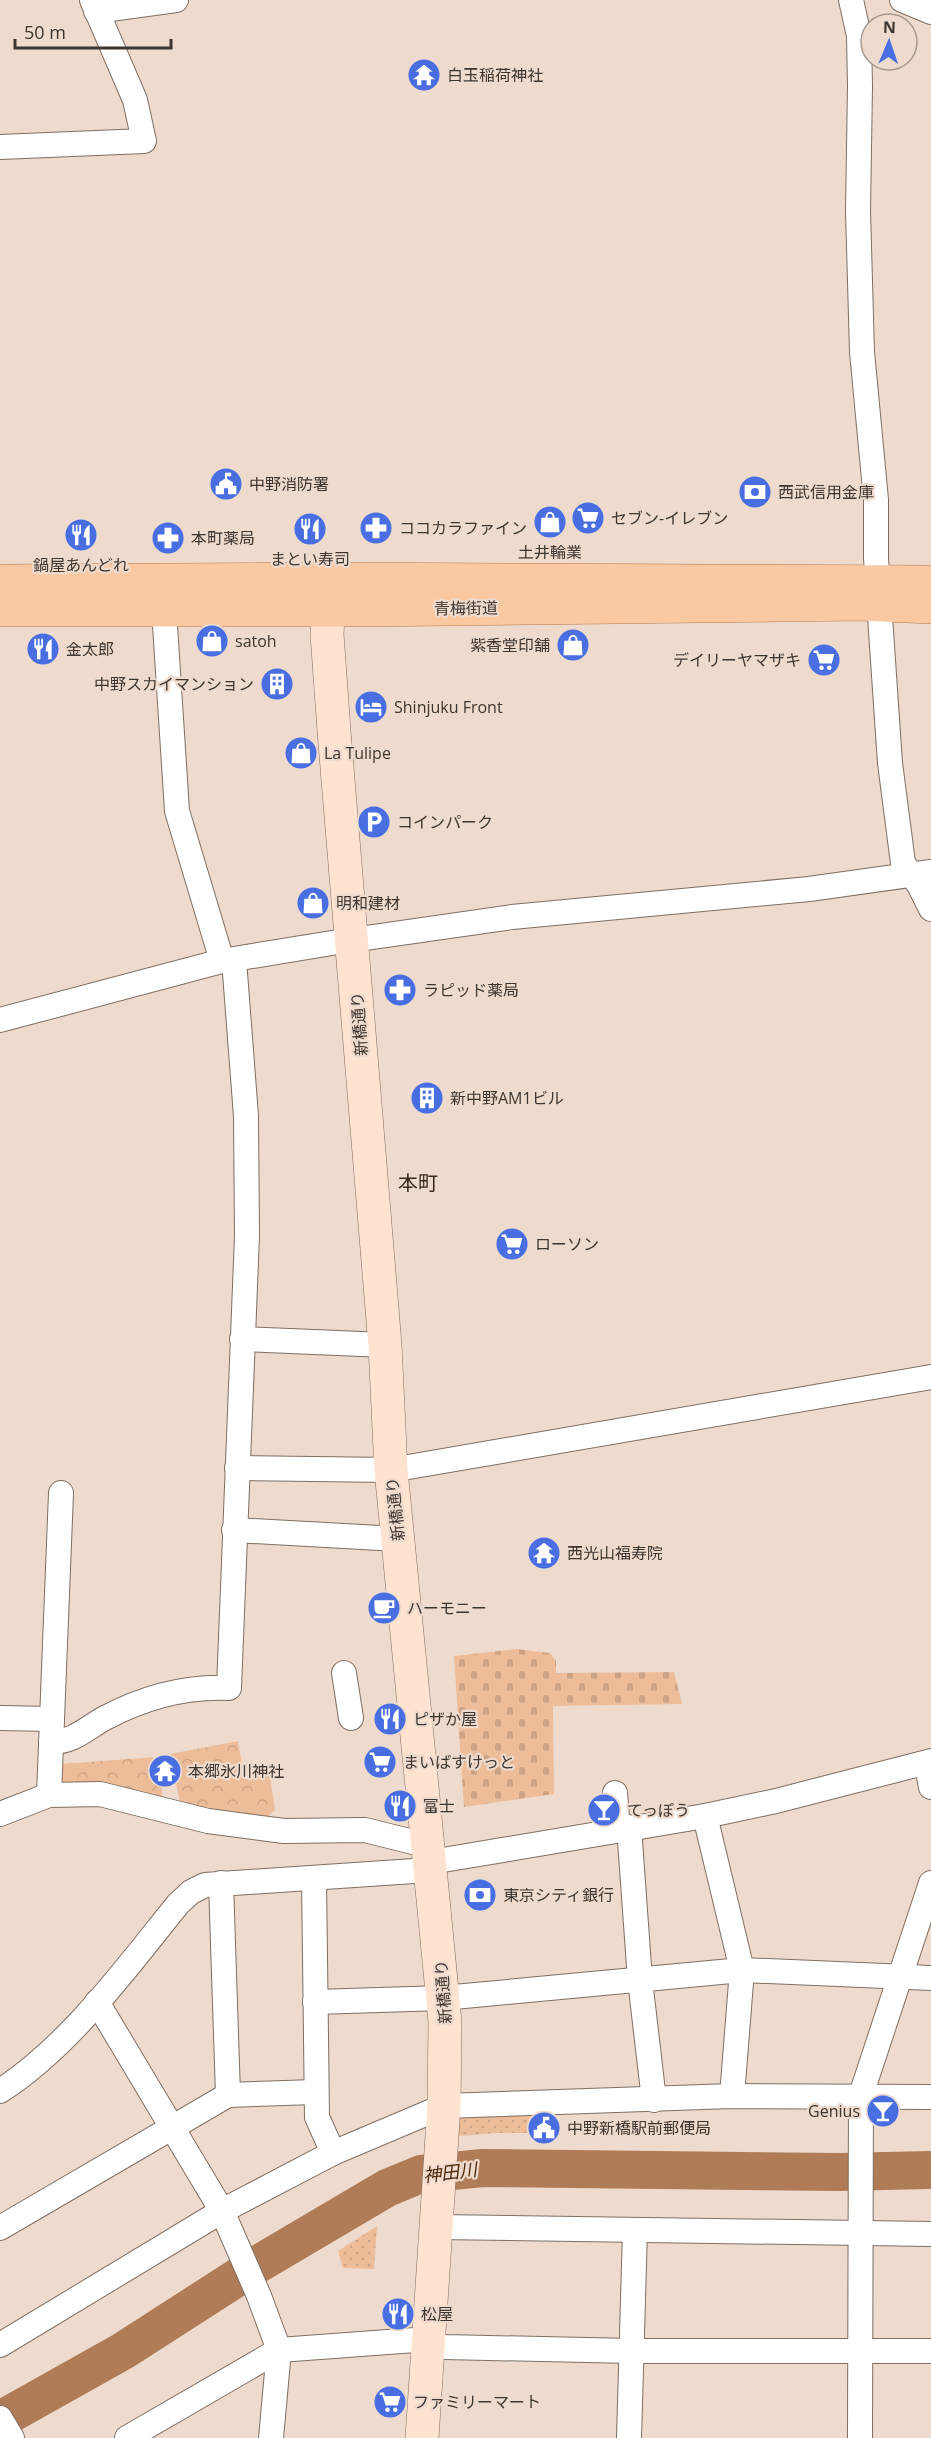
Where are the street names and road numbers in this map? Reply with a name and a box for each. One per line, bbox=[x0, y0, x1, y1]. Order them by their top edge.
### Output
street label: 青梅街道 bbox=[434, 596, 498, 620]
street label: 新橋通り bbox=[346, 991, 372, 1057]
street label: 新橋通り bbox=[381, 1476, 409, 1542]
street label: 新橋通り bbox=[430, 1959, 456, 2025]

